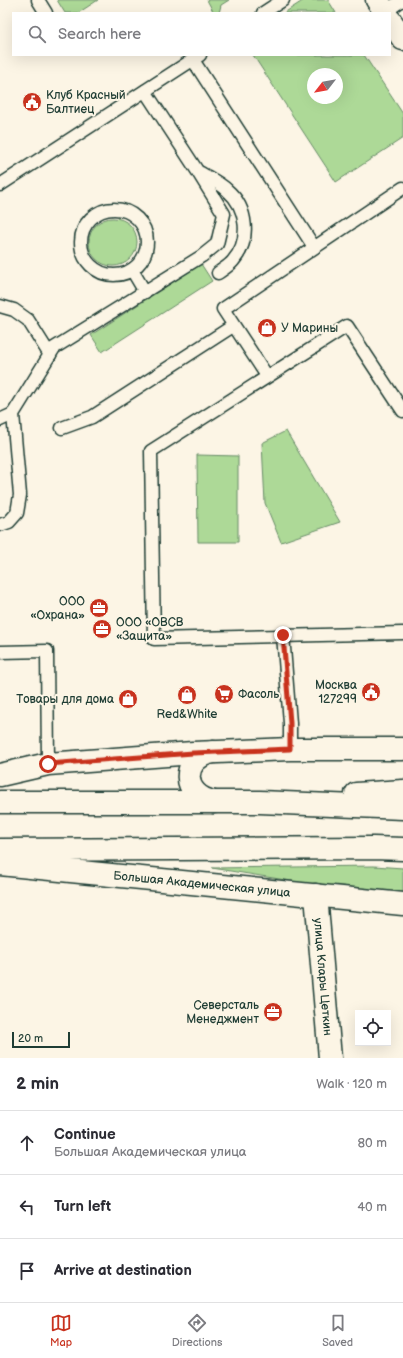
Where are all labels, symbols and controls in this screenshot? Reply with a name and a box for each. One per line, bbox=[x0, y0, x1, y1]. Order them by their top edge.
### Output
search box bbox=[12, 12, 391, 56]
icon: search bbox=[26, 23, 48, 45]
text: Search here bbox=[58, 25, 141, 44]
north arrow bbox=[307, 68, 343, 104]
place label: Клуб Красный Балтиец bbox=[46, 88, 126, 117]
public building icon: Клуб Красный Балтиец bbox=[21, 91, 43, 113]
shop icon: У Марины bbox=[256, 317, 278, 339]
place label: У Марины bbox=[281, 321, 338, 336]
place label: ООО «Охрана» bbox=[30, 594, 85, 623]
office icon: ООО «Охрана» bbox=[88, 597, 110, 619]
place label: ООО «ОВСВ «Защита» bbox=[116, 615, 184, 644]
office icon: ООО «ОВСВ «Защита» bbox=[91, 618, 113, 640]
route end bbox=[274, 626, 292, 644]
place label: Москва 127299 bbox=[315, 678, 357, 707]
public building icon: Москва 127299 bbox=[360, 681, 382, 703]
supermarket icon: Фасоль bbox=[213, 683, 235, 705]
shop icon: Red&White bbox=[176, 684, 198, 706]
place label: Фасоль bbox=[238, 687, 279, 702]
shop icon: Товары для дома bbox=[117, 688, 139, 710]
place label: Товары для дома bbox=[16, 692, 114, 707]
place label: Red&White bbox=[157, 707, 217, 722]
route start bbox=[39, 755, 57, 773]
street label: Большая Академическая улица bbox=[113, 868, 291, 901]
street label: улица Клары Цеткин bbox=[310, 917, 335, 1036]
place label: Северсталь Менеджмент bbox=[186, 998, 259, 1027]
office icon: Северсталь Менеджмент bbox=[262, 1001, 284, 1023]
map controls bbox=[355, 1010, 391, 1046]
button: locate bbox=[355, 1010, 391, 1046]
scale bar bbox=[12, 1030, 70, 1049]
text: 20 m bbox=[18, 1032, 43, 1045]
text: 2 min bbox=[16, 1074, 59, 1094]
text: Walk · 120 m bbox=[316, 1076, 387, 1092]
text: Continue bbox=[54, 1125, 116, 1144]
icon: ahead bbox=[16, 1132, 38, 1154]
text: 80 m bbox=[358, 1135, 387, 1151]
text: Большая Академическая улица bbox=[54, 1144, 247, 1160]
icon: left bbox=[16, 1196, 38, 1218]
text: Turn left bbox=[54, 1197, 111, 1216]
text: 40 m bbox=[357, 1199, 387, 1215]
icon: arrive bbox=[16, 1260, 38, 1282]
text: Arrive at destination bbox=[54, 1261, 192, 1280]
tab: Map bbox=[50, 1312, 72, 1349]
tab: Directions bbox=[172, 1312, 222, 1349]
tab: Saved bbox=[322, 1312, 353, 1349]

